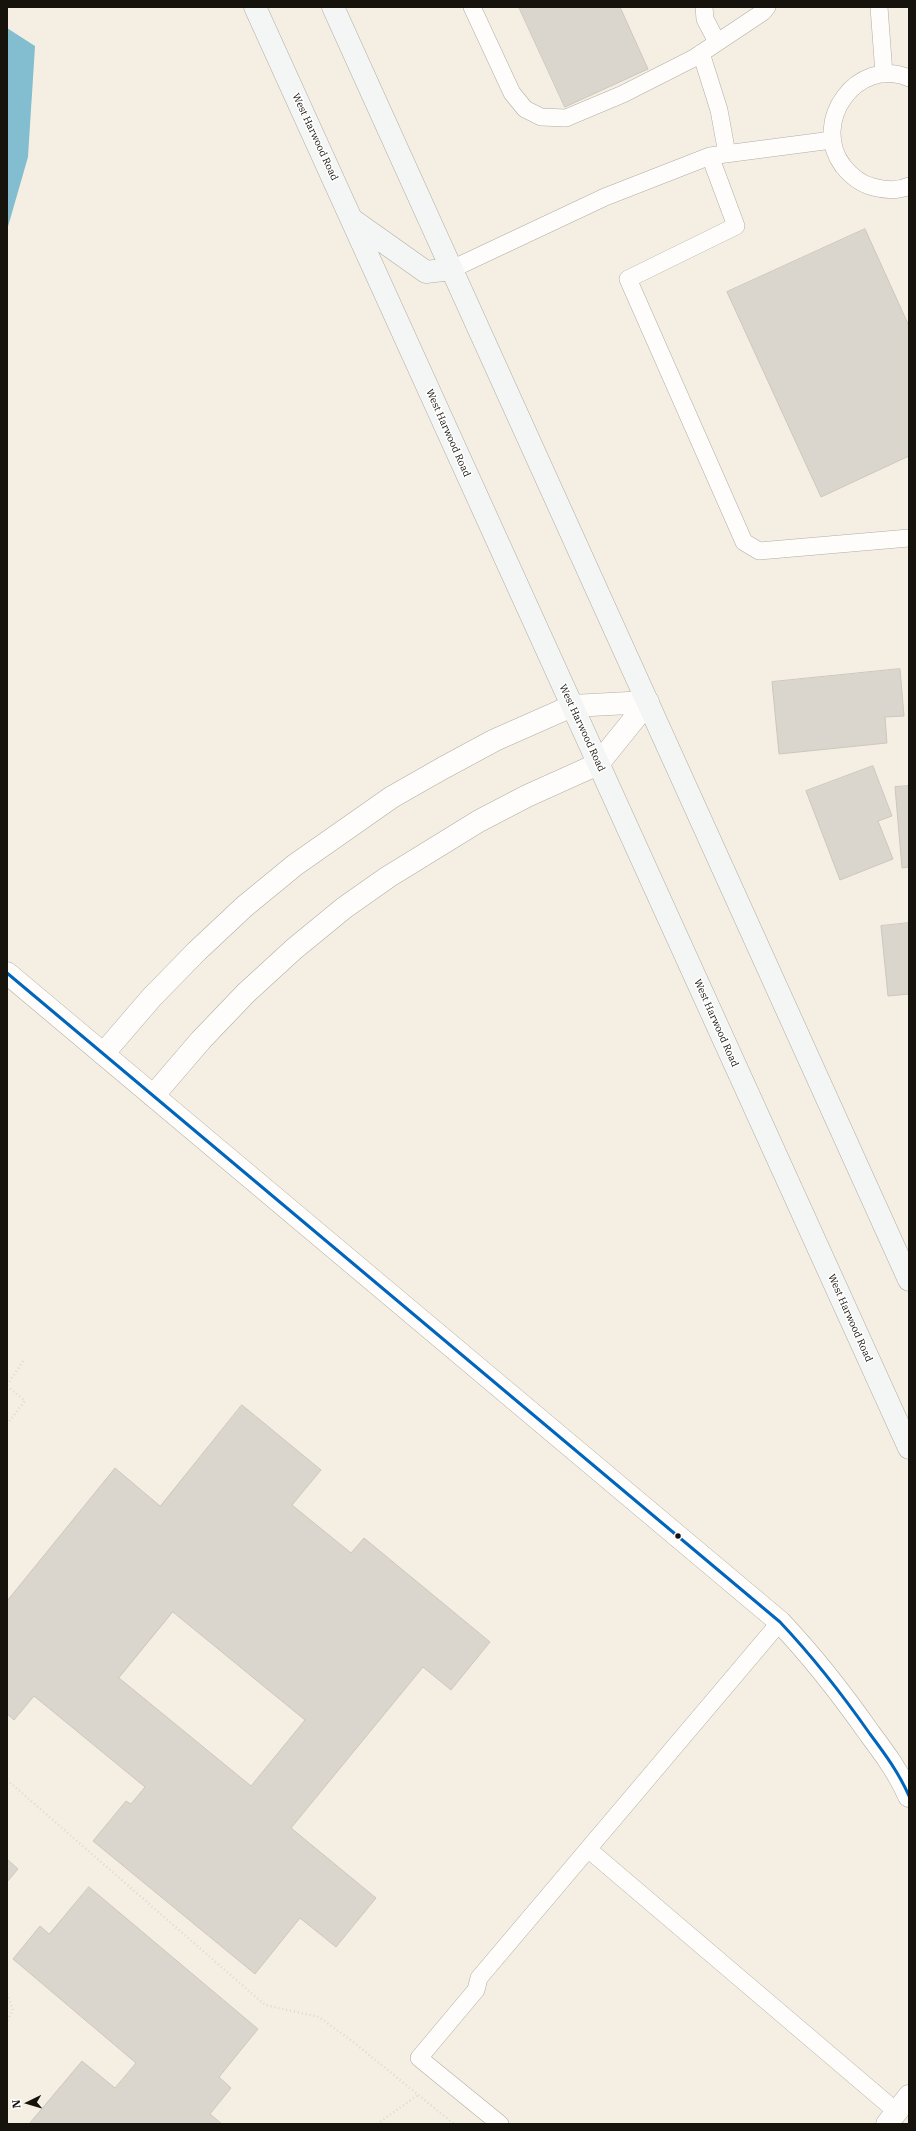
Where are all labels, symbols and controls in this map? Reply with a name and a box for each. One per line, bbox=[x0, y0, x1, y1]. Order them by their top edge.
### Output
street label: West Harwood Road bbox=[290, 92, 340, 182]
street label: West Harwood Road bbox=[423, 387, 473, 479]
street label: West Harwood Road bbox=[557, 683, 607, 773]
street label: West Harwood Road bbox=[691, 977, 741, 1069]
street label: West Harwood Road bbox=[825, 1272, 875, 1364]
unlabelled marker bbox=[673, 1531, 683, 1541]
north arrow bbox=[8, 2083, 48, 2123]
text: N bbox=[9, 2099, 23, 2109]

